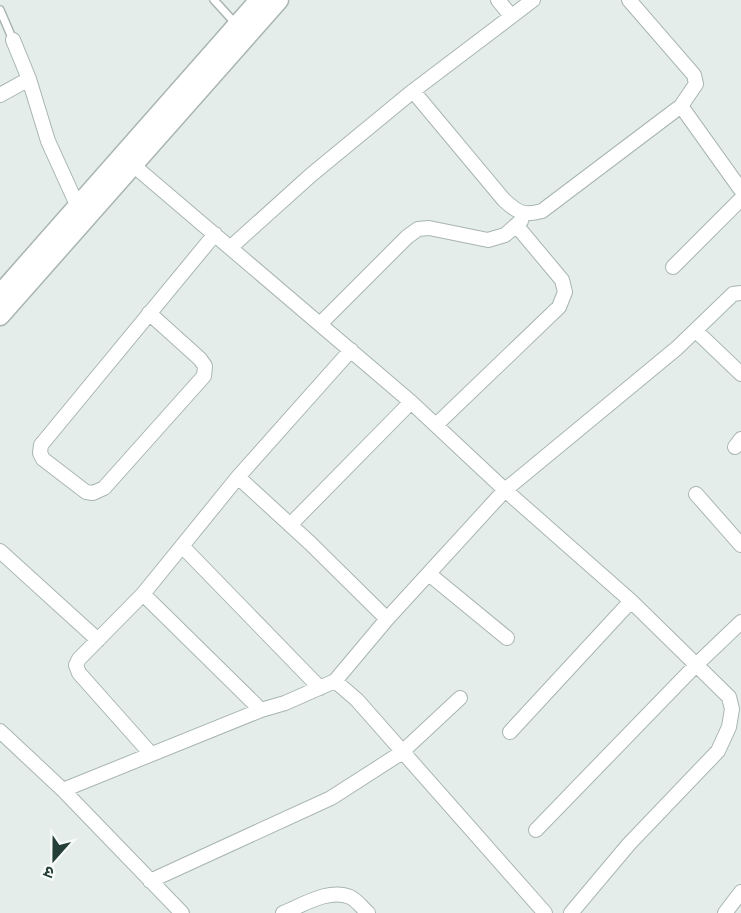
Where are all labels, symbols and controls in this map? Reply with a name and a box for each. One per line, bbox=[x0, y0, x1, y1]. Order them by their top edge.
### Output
north arrow bbox=[24, 829, 84, 889]
text: उ bbox=[40, 862, 57, 884]

